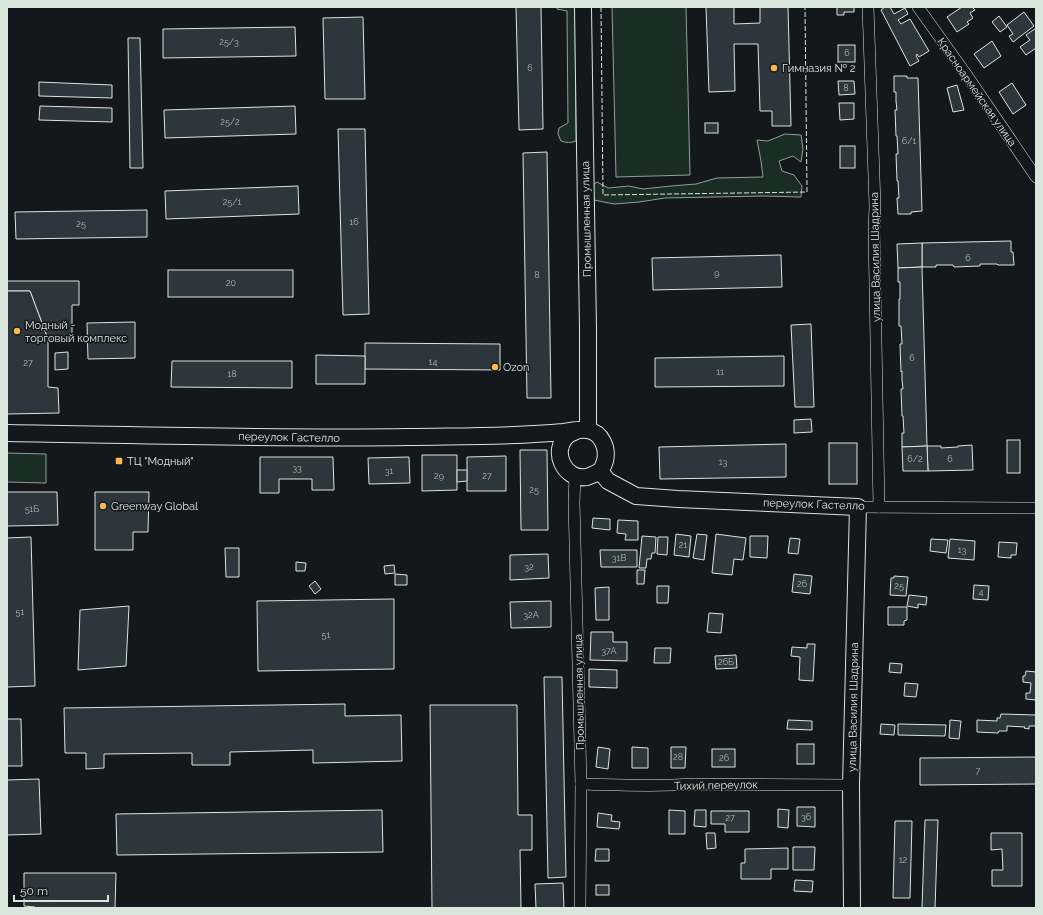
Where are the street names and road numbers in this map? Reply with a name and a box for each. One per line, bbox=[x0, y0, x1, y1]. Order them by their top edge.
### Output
street label: Красноармейская улица bbox=[934, 36, 1019, 149]
street label: Промышленная улица bbox=[579, 161, 594, 277]
street label: улица Василия Шадрина bbox=[868, 192, 883, 322]
street label: переулок Гастелло bbox=[238, 430, 340, 445]
street label: переулок Гастелло bbox=[763, 496, 865, 513]
street label: Промышленная улица bbox=[572, 634, 587, 750]
street label: улица Василия Шадрина bbox=[846, 642, 861, 772]
street label: Тихий переулок bbox=[674, 778, 758, 793]

